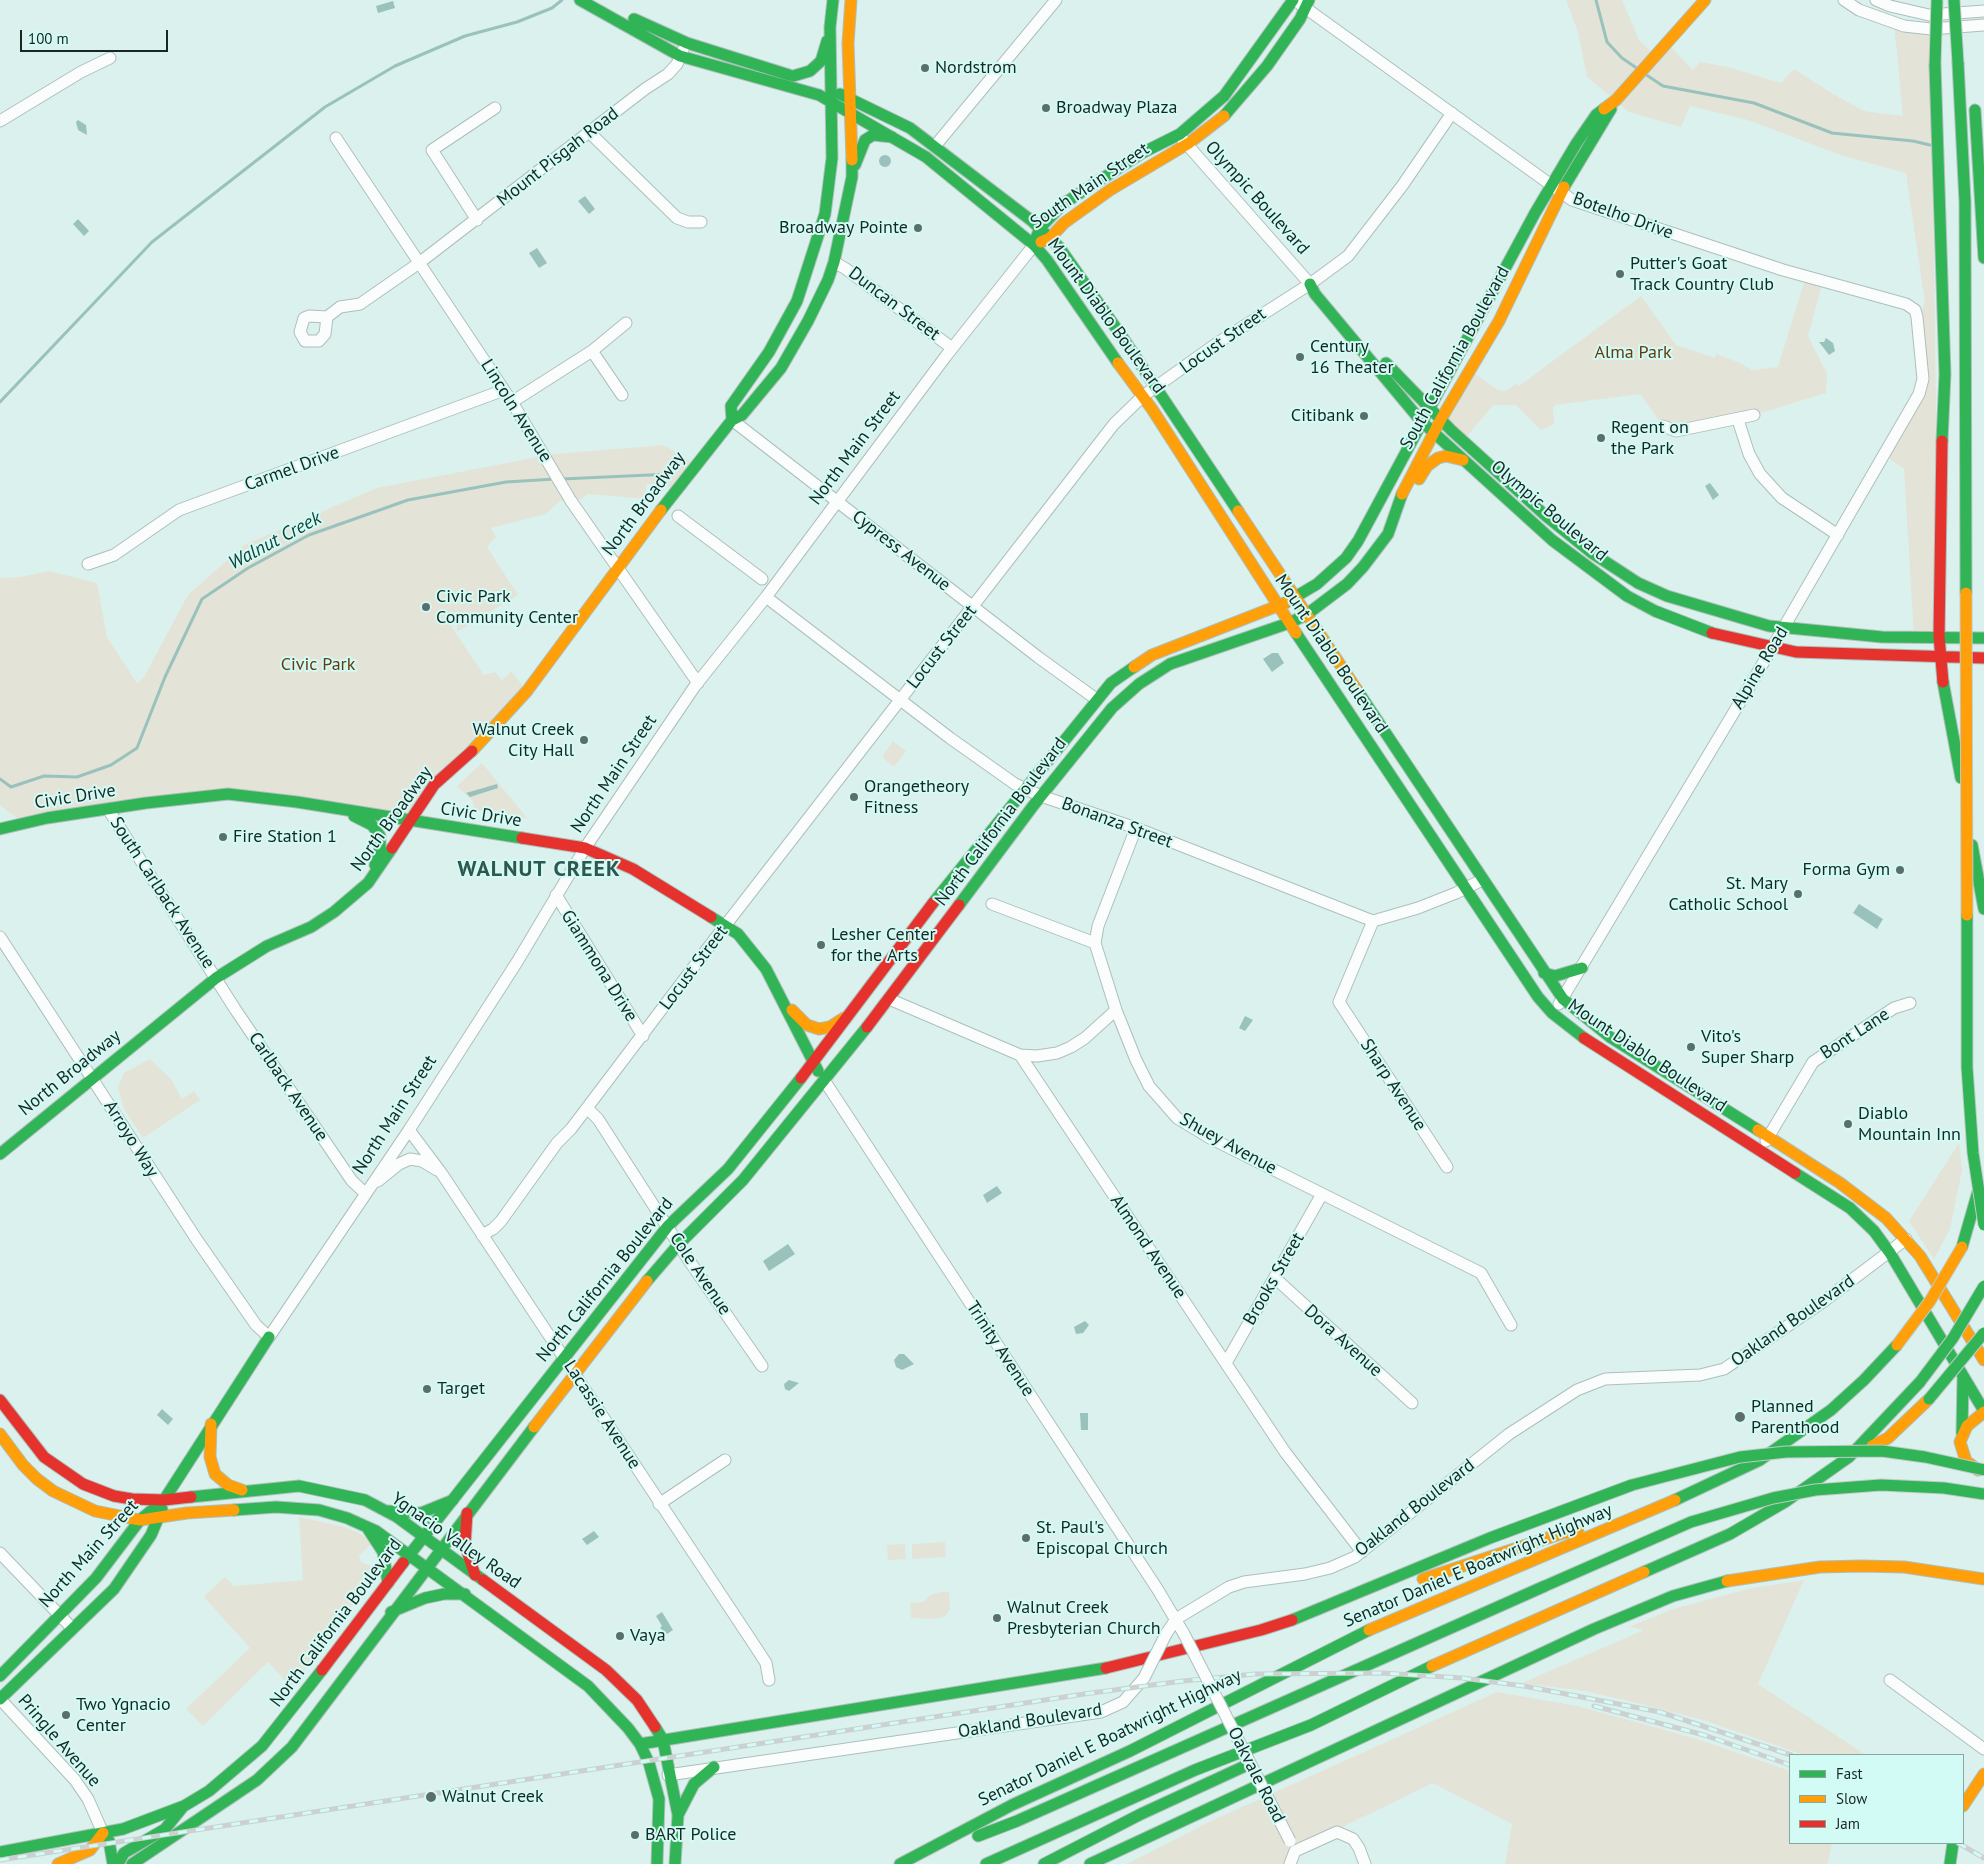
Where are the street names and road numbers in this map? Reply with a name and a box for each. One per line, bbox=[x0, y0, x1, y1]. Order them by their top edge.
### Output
street label: Mount Pisgah Road bbox=[493, 103, 623, 211]
street label: Olympic Boulevard bbox=[1200, 137, 1314, 259]
street label: South Main Street bbox=[1027, 138, 1153, 234]
street label: Botelho Drive bbox=[1570, 188, 1676, 244]
street label: Mount Diablo Boulevard bbox=[1042, 234, 1170, 398]
street label: Duncan Street bbox=[844, 263, 944, 345]
street label: South California Boulevard bbox=[1396, 263, 1514, 453]
street label: Locust Street bbox=[1176, 303, 1270, 379]
street label: Lincoln Avenue bbox=[476, 355, 556, 467]
street label: North Main Street bbox=[805, 386, 905, 510]
street label: Carmel Drive bbox=[242, 442, 342, 496]
street label: North Broadway bbox=[598, 448, 690, 560]
street label: Olympic Boulevard bbox=[1486, 456, 1612, 566]
street label: Cypress Avenue bbox=[847, 506, 955, 596]
street label: Mount Diablo Boulevard bbox=[1270, 571, 1392, 737]
street label: Locust Street bbox=[903, 601, 981, 693]
street label: Alpine Road bbox=[1727, 623, 1793, 713]
street label: North Main Street bbox=[567, 711, 661, 837]
street label: North California Boulevard bbox=[931, 734, 1071, 910]
street label: North Broadway bbox=[347, 762, 437, 876]
street label: Civic Drive bbox=[33, 780, 117, 814]
street label: Bonanza Street bbox=[1059, 793, 1175, 853]
street label: Civic Drive bbox=[439, 798, 523, 832]
street label: South Carlback Avenue bbox=[105, 813, 219, 973]
street label: Giammona Drive bbox=[556, 906, 642, 1026]
street label: Locust Street bbox=[655, 922, 733, 1014]
street label: Mount Diablo Boulevard bbox=[1564, 995, 1730, 1117]
street label: Bont Lane bbox=[1817, 1004, 1893, 1064]
street label: North Broadway bbox=[15, 1025, 125, 1121]
street label: Carlback Avenue bbox=[244, 1028, 332, 1146]
street label: Sharp Avenue bbox=[1355, 1035, 1431, 1135]
street label: North Main Street bbox=[348, 1051, 442, 1179]
street label: Arroyo Way bbox=[99, 1097, 163, 1181]
street label: Shuey Avenue bbox=[1176, 1109, 1280, 1179]
street label: Almond Avenue bbox=[1105, 1191, 1191, 1303]
street label: North California Boulevard bbox=[532, 1193, 678, 1367]
street label: Cole Avenue bbox=[665, 1229, 735, 1319]
street label: Brooks Street bbox=[1239, 1229, 1309, 1329]
street label: Oakland Boulevard bbox=[1727, 1270, 1859, 1372]
street label: Trinity Avenue bbox=[961, 1297, 1039, 1401]
street label: Dora Avenue bbox=[1300, 1300, 1386, 1382]
street label: Lacassie Avenue bbox=[559, 1357, 645, 1473]
street label: Oakland Boulevard bbox=[1351, 1455, 1479, 1561]
street label: Ygnacio Valley Road bbox=[387, 1488, 525, 1594]
street label: North Main Street bbox=[35, 1496, 143, 1612]
street label: Senator Daniel E Boatwright Highway bbox=[1340, 1499, 1616, 1633]
street label: North California Boulevard bbox=[266, 1535, 406, 1711]
street label: Senator Daniel E Boatwright Highway bbox=[975, 1665, 1245, 1811]
street label: Pringle Avenue bbox=[13, 1690, 105, 1792]
street label: Oakland Boulevard bbox=[956, 1699, 1104, 1743]
street label: Oakvale Road bbox=[1223, 1723, 1289, 1827]

